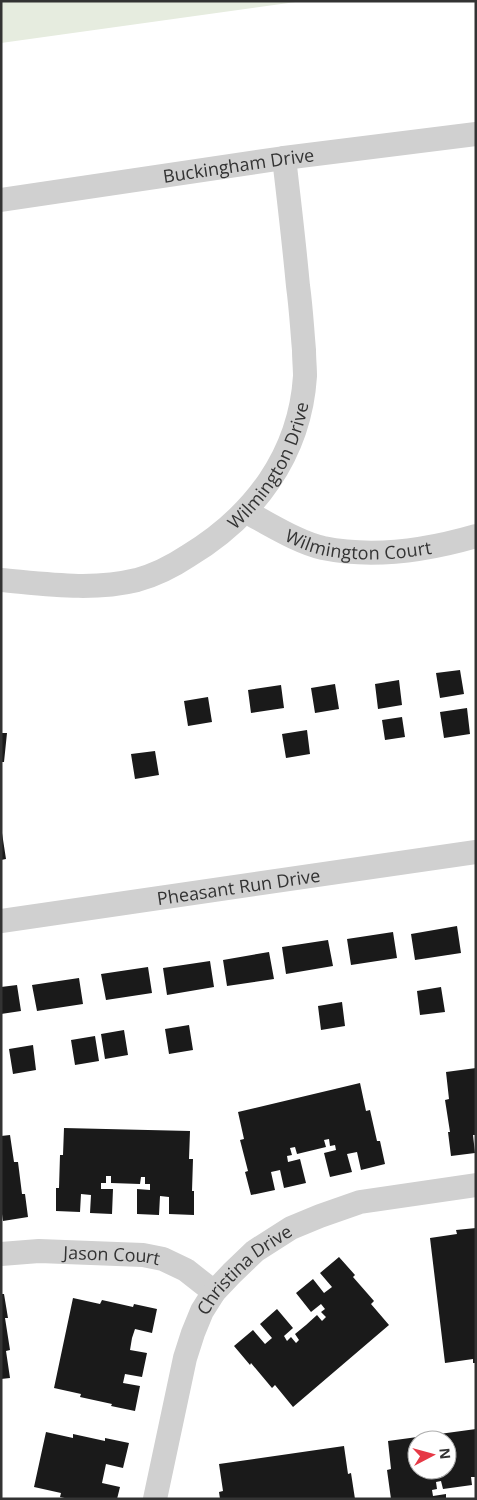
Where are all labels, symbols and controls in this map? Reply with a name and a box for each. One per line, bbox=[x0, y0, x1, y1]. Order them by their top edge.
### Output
street label: Buckingham Drive bbox=[161, 142, 315, 188]
street label: Wilmington Drive bbox=[222, 400, 314, 534]
street label: Wilmington Court bbox=[282, 523, 433, 565]
street label: Pheasant Run Drive bbox=[155, 863, 322, 910]
street label: Christina Drive bbox=[191, 1219, 296, 1319]
street label: Jason Court bbox=[61, 1240, 162, 1270]
north arrow bbox=[407, 1430, 457, 1480]
text: N bbox=[435, 1447, 455, 1460]

